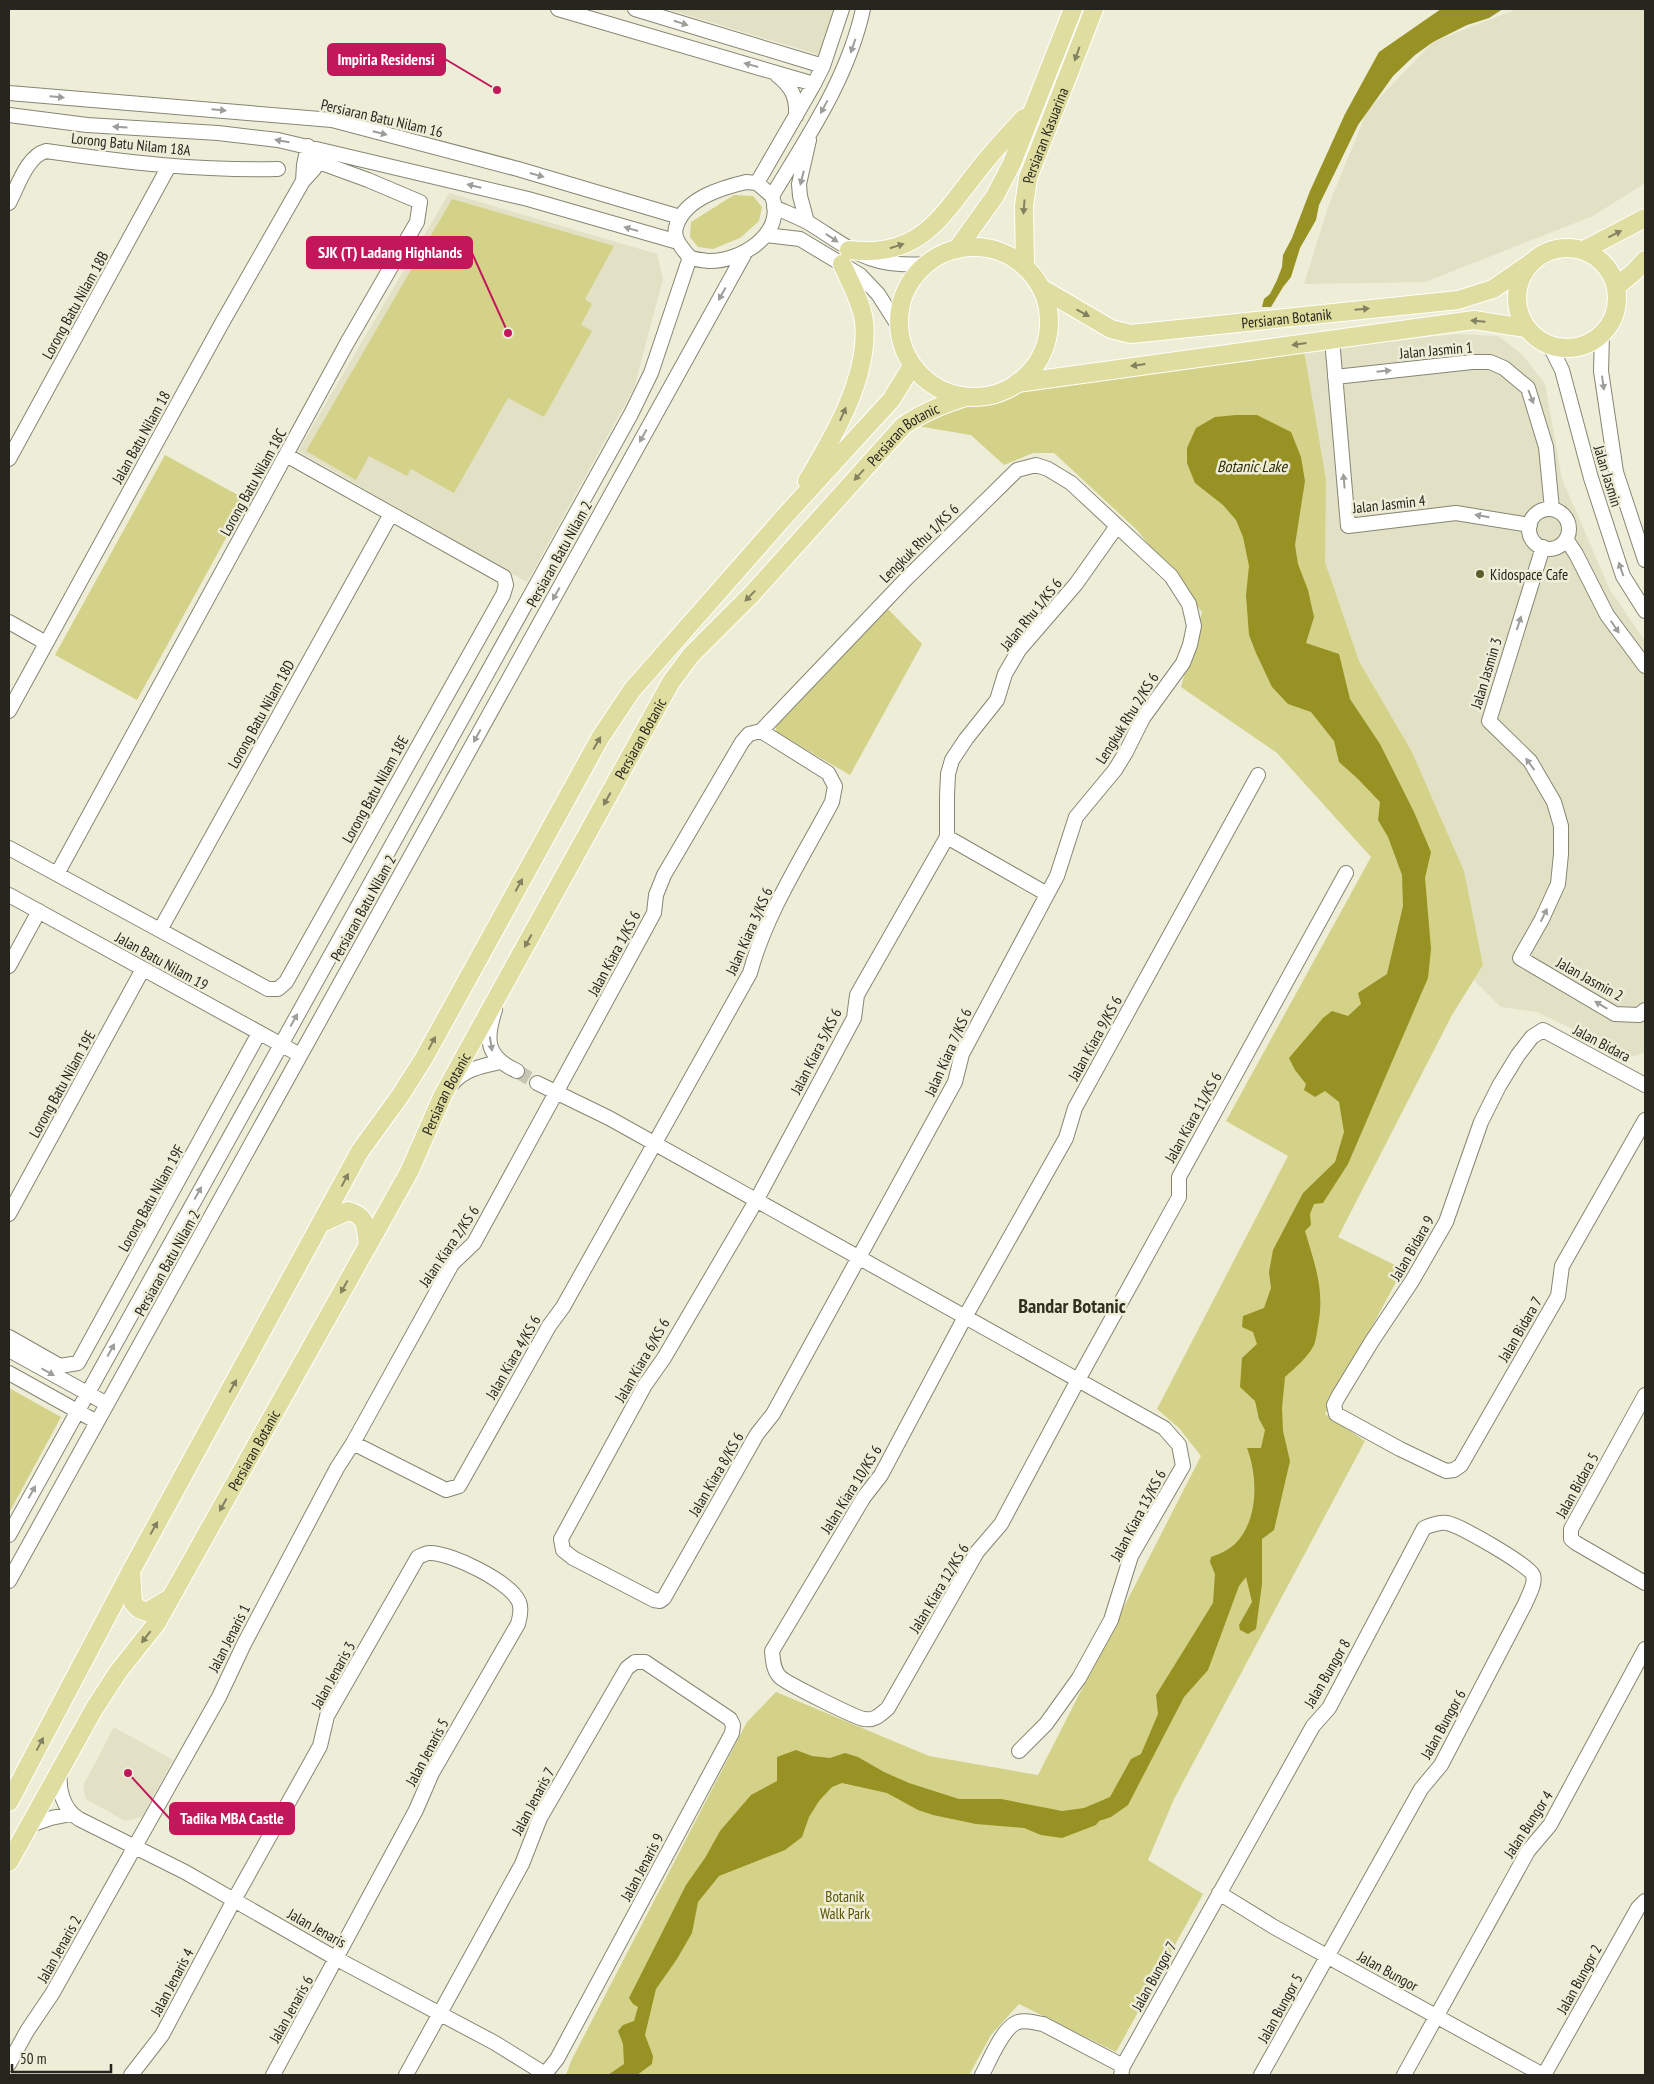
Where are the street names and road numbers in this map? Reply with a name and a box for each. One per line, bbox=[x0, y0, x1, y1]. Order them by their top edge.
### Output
street label: Persiaran Kasuarina bbox=[1018, 85, 1072, 184]
street label: Persiaran Batu Nilam 16 bbox=[319, 95, 445, 141]
street label: Lorong Batu Nilam 18A bbox=[70, 128, 193, 160]
street label: Lorong Batu Nilam 18B bbox=[38, 248, 112, 362]
street label: Persiaran Botanik bbox=[1241, 304, 1333, 332]
street label: Jalan Jasmin 1 bbox=[1398, 337, 1473, 363]
street label: Jalan Batu Nilam 18 bbox=[107, 387, 174, 488]
street label: Persiaran Botanic bbox=[863, 398, 942, 470]
street label: Lorong Batu Nilam 18C bbox=[216, 425, 290, 539]
street label: Jalan Jasmin bbox=[1589, 442, 1626, 509]
street label: Jalan Jasmin 4 bbox=[1351, 491, 1427, 517]
street label: Persiaran Batu Nilam 2 bbox=[522, 498, 596, 610]
street label: Lengkuk Rhu 1/KS 6 bbox=[875, 499, 963, 587]
street label: Jalan Rhu 1/KS 6 bbox=[996, 574, 1066, 655]
street label: Jalan Jasmin 3 bbox=[1466, 635, 1506, 712]
street label: Lorong Batu Nilam 18D bbox=[223, 656, 299, 771]
street label: Lengkuk Rhu 2/KS 6 bbox=[1091, 669, 1163, 767]
street label: Persiaran Botanic bbox=[610, 694, 670, 782]
street label: Lorong Batu Nilam 18E bbox=[338, 732, 412, 846]
street label: Persiaran Batu Nilam 2 bbox=[326, 852, 400, 964]
street label: Jalan Kiara 3/KS 6 bbox=[721, 884, 777, 979]
street label: Jalan Kiara 1/KS 6 bbox=[583, 907, 645, 1000]
street label: Jalan Batu Nilam 19 bbox=[111, 927, 212, 994]
street label: Jalan Jasmin 2 bbox=[1553, 952, 1627, 1005]
street label: Jalan Kiara 9/KS 6 bbox=[1063, 992, 1126, 1084]
street label: Jalan Kiara 5/KS 6 bbox=[786, 1005, 846, 1098]
street label: Jalan Kiara 7/KS 6 bbox=[920, 1005, 976, 1100]
street label: Jalan Bidara bbox=[1569, 1020, 1634, 1066]
street label: Lorong Batu Nilam 19E bbox=[25, 1027, 99, 1141]
street label: Persiaran Botanic bbox=[417, 1048, 475, 1138]
street label: Jalan Kiara 11/KS 6 bbox=[1160, 1068, 1226, 1166]
street label: Lorong Batu Nilam 19F bbox=[114, 1141, 188, 1255]
street label: Jalan Kiara 2/KS 6 bbox=[414, 1202, 483, 1291]
street label: Persiaran Batu Nilam 2 bbox=[130, 1207, 204, 1319]
street label: Jalan Bidara 9 bbox=[1385, 1212, 1438, 1285]
street label: Jalan Bidara 7 bbox=[1493, 1293, 1546, 1366]
street label: Jalan Kiara 4/KS 6 bbox=[481, 1311, 545, 1403]
street label: Jalan Kiara 6/KS 6 bbox=[610, 1314, 674, 1406]
street label: Persiaran Botanic bbox=[223, 1405, 284, 1494]
street label: Jalan Kiara 8/KS 6 bbox=[684, 1428, 748, 1520]
street label: Jalan Kiara 10/KS 6 bbox=[816, 1441, 886, 1537]
street label: Jalan Bidara 5 bbox=[1551, 1449, 1603, 1522]
street label: Jalan Kiara 13/KS 6 bbox=[1106, 1466, 1170, 1565]
street label: Jalan Kiara 12/KS 6 bbox=[904, 1540, 973, 1637]
street label: Jalan Jenaris 1 bbox=[203, 1601, 254, 1676]
street label: Jalan Bungor 8 bbox=[1299, 1635, 1354, 1712]
street label: Jalan Jenaris 3 bbox=[306, 1638, 359, 1713]
street label: Jalan Bungor 6 bbox=[1416, 1686, 1470, 1763]
street label: Jalan Jenaris 5 bbox=[401, 1715, 453, 1790]
street label: Jalan Jenaris 7 bbox=[507, 1764, 559, 1839]
street label: Jalan Bungor 4 bbox=[1499, 1787, 1557, 1862]
street label: Jalan Jenaris 9 bbox=[616, 1830, 668, 1905]
street label: Jalan Jenaris bbox=[284, 1904, 349, 1952]
street label: Jalan Jenaris 2 bbox=[32, 1912, 85, 1987]
street label: Jalan Bungor 7 bbox=[1127, 1938, 1181, 2015]
street label: Jalan Bungor 2 bbox=[1552, 1941, 1606, 2018]
street label: Jalan Jenaris 4 bbox=[146, 1945, 198, 2020]
street label: Jalan Bungor bbox=[1354, 1946, 1422, 1996]
street label: Jalan Bungor 5 bbox=[1253, 1970, 1307, 2047]
street label: Jalan Jenaris 6 bbox=[264, 1972, 317, 2047]

